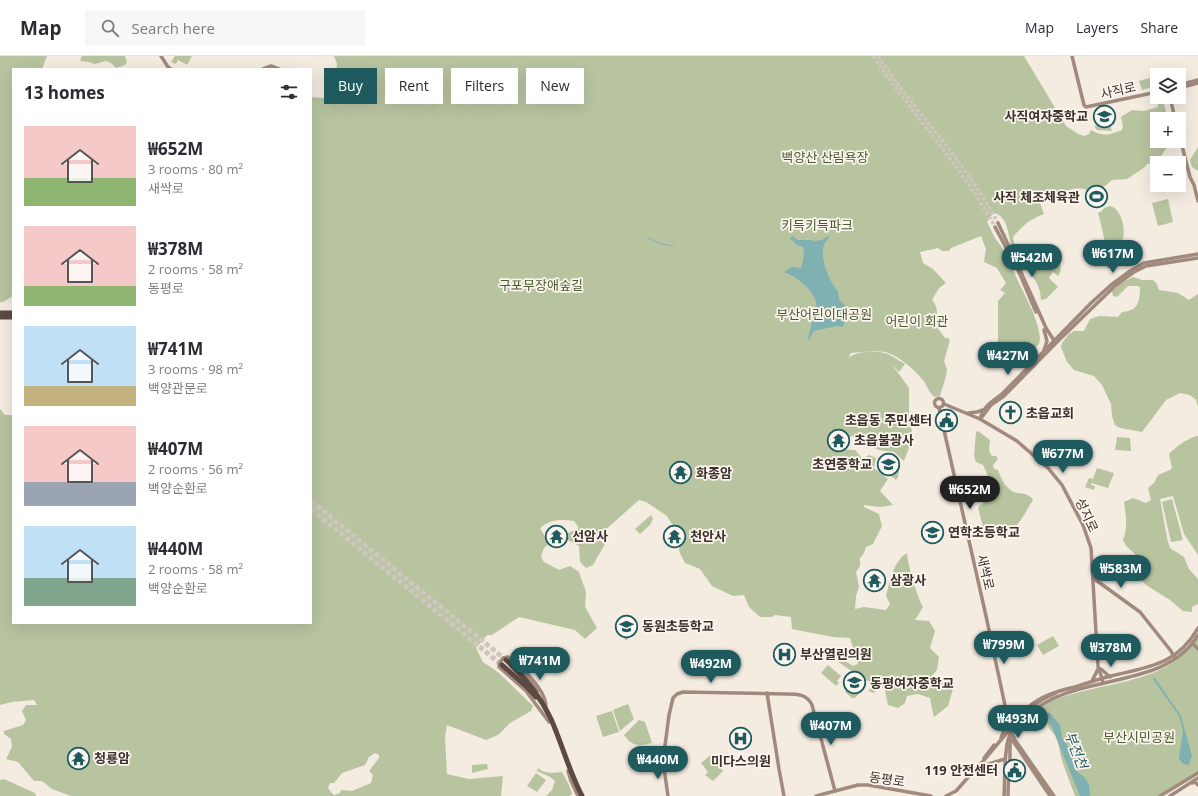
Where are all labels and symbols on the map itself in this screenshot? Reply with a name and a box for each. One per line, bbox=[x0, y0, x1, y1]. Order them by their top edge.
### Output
street label: 사직로 bbox=[1098, 77, 1138, 103]
school or university icon: 사직여자중학교 bbox=[1091, 103, 1117, 129]
place label: 사직여자중학교 bbox=[1004, 107, 1088, 125]
park label: 백양산 산림욕장 bbox=[781, 148, 869, 166]
sports icon: 사직 체조체육관 bbox=[1083, 184, 1109, 210]
place label: 사직 체조체육관 bbox=[993, 188, 1080, 206]
park label: 키득키득파크 bbox=[781, 216, 853, 234]
pin: ₩617M bbox=[1085, 240, 1141, 274]
pin: ₩542M bbox=[1004, 244, 1060, 278]
park label: 구포무장애숲길 bbox=[499, 276, 583, 294]
park label: 부산어린이대공원 bbox=[776, 305, 872, 323]
park label: 어린이 회관 bbox=[885, 312, 949, 330]
pin: ₩427M bbox=[980, 342, 1036, 376]
church icon: 초읍교회 bbox=[998, 400, 1024, 426]
place label: 초읍교회 bbox=[1026, 404, 1074, 422]
public building icon: 초읍동 주민센터 bbox=[934, 407, 960, 433]
place label: 초읍동 주민센터 bbox=[845, 411, 932, 429]
temple icon: 초읍불광사 bbox=[825, 427, 851, 453]
place label: 초읍불광사 bbox=[854, 431, 914, 449]
pin: ₩677M bbox=[1035, 440, 1091, 474]
school or university icon: 초연중학교 bbox=[875, 451, 901, 477]
place label: 초연중학교 bbox=[812, 455, 872, 473]
temple icon: 화종암 bbox=[668, 460, 694, 486]
place label: 화종암 bbox=[696, 464, 732, 482]
pin: ₩652M bbox=[942, 476, 998, 510]
street label: 성지로 bbox=[1071, 495, 1103, 535]
school or university icon: 연학초등학교 bbox=[919, 519, 945, 545]
temple icon: 선암사 bbox=[543, 523, 569, 549]
temple icon: 천안사 bbox=[662, 523, 688, 549]
place label: 연학초등학교 bbox=[948, 523, 1020, 541]
place label: 선암사 bbox=[572, 527, 608, 545]
place label: 천안사 bbox=[690, 527, 726, 545]
street label: 새싹로 bbox=[973, 552, 999, 592]
pin: ₩583M bbox=[1093, 555, 1149, 589]
temple icon: 삼광사 bbox=[861, 567, 887, 593]
place label: 삼광사 bbox=[890, 571, 926, 589]
school or university icon: 동원초등학교 bbox=[614, 613, 640, 639]
place label: 동원초등학교 bbox=[642, 617, 714, 635]
pin: ₩799M bbox=[976, 631, 1032, 665]
pin: ₩378M bbox=[1083, 634, 1139, 668]
hospital icon: 부산열린의원 bbox=[771, 641, 797, 667]
place label: 부산열린의원 bbox=[800, 645, 872, 663]
pin: ₩741M bbox=[512, 647, 568, 681]
pin: ₩492M bbox=[683, 650, 739, 684]
school or university icon: 동평여자중학교 bbox=[842, 670, 868, 696]
place label: 동평여자중학교 bbox=[870, 674, 954, 692]
pin: ₩493M bbox=[990, 705, 1046, 739]
pin: ₩407M bbox=[803, 712, 859, 746]
hospital icon: 미다스의원 bbox=[728, 726, 754, 752]
water label: 부전천 bbox=[1061, 728, 1093, 772]
park label: 부산시민공원 bbox=[1103, 728, 1175, 746]
temple icon: 청룡암 bbox=[65, 745, 91, 771]
pin: ₩440M bbox=[630, 746, 686, 780]
place label: 청룡암 bbox=[94, 749, 130, 767]
place label: 미다스의원 bbox=[711, 752, 771, 770]
public building icon: 119 안전센터 bbox=[1001, 757, 1027, 783]
place label: 119 안전센터 bbox=[924, 761, 998, 779]
street label: 동평로 bbox=[868, 767, 906, 791]

